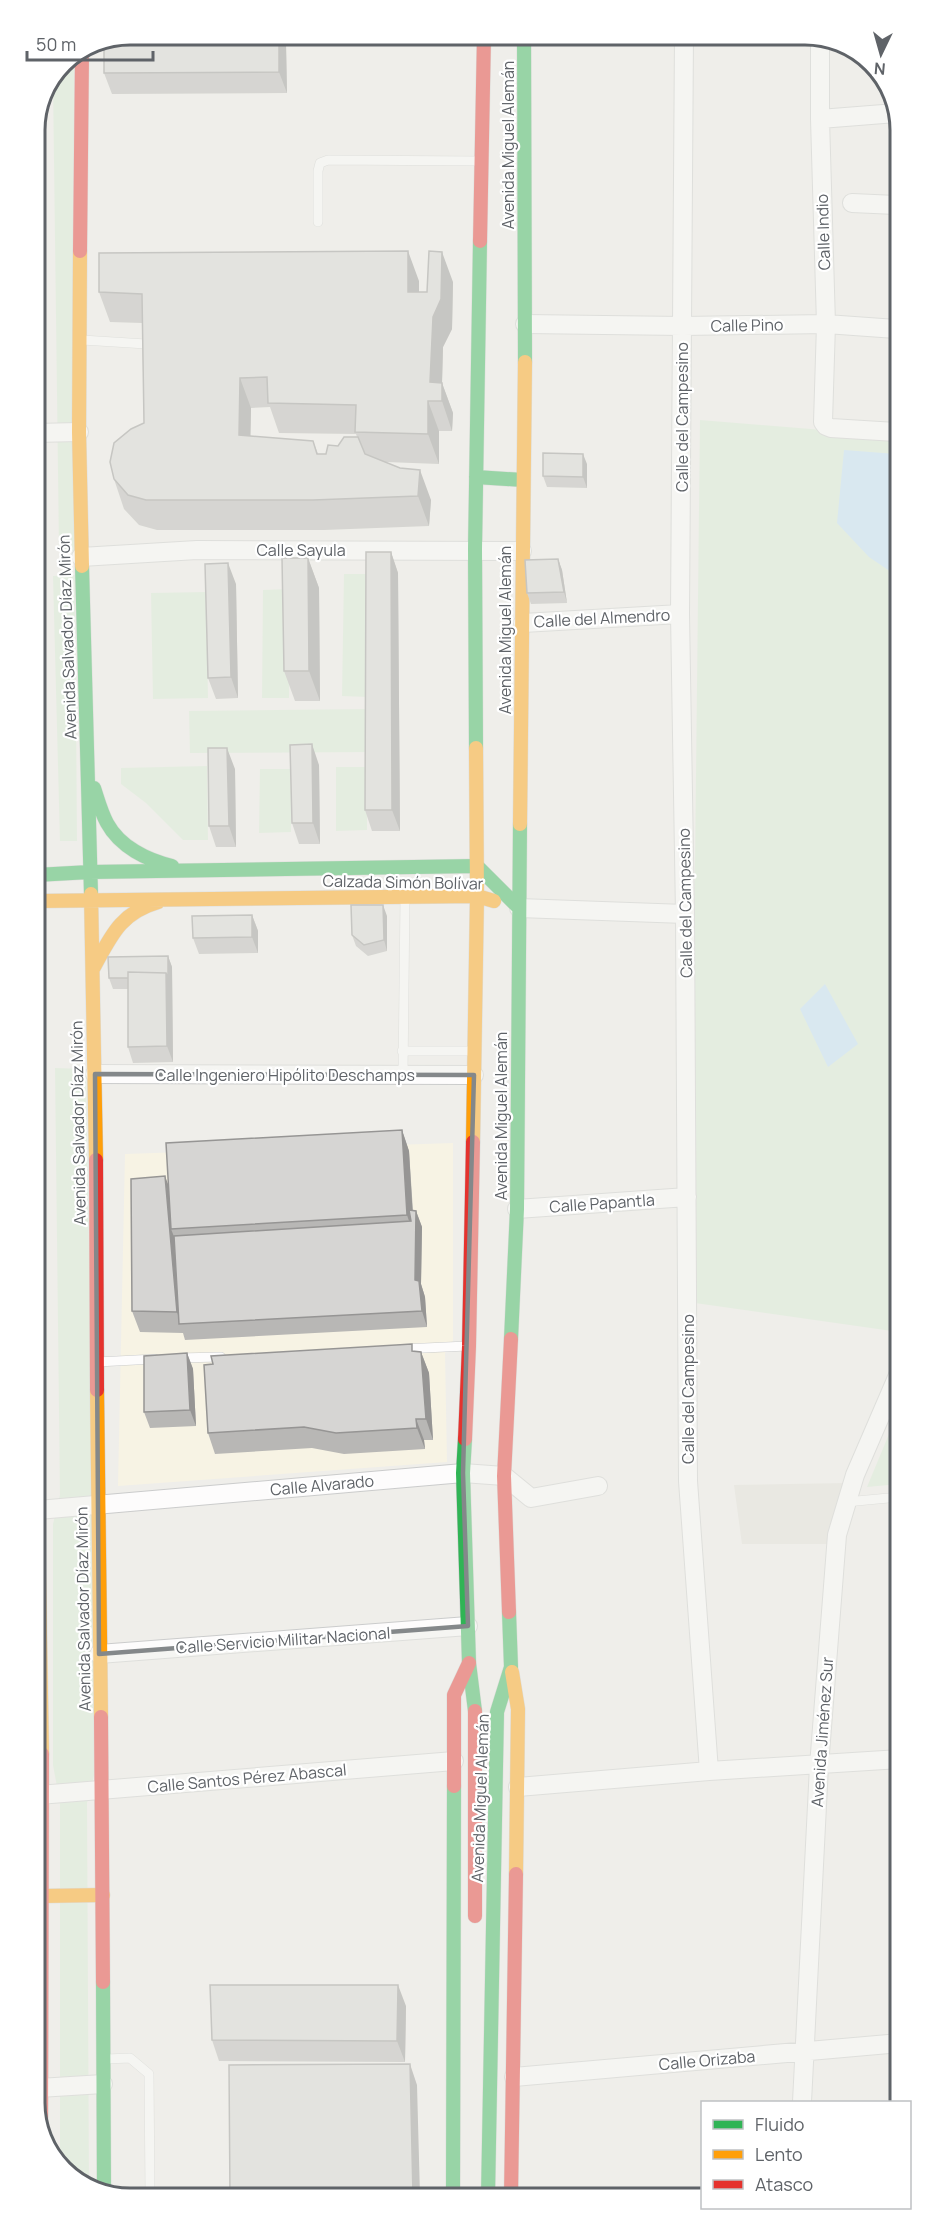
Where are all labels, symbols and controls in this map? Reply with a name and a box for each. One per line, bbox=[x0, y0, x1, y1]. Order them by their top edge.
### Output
scale bar bbox=[27, 24, 153, 62]
north arrow bbox=[851, 24, 911, 84]
text: 50 m bbox=[36, 32, 76, 56]
text: N bbox=[873, 57, 886, 80]
street label: Avenida Miguel Alemán bbox=[497, 61, 519, 229]
street label: Calle Indio bbox=[811, 194, 835, 270]
street label: Calle Pino bbox=[710, 313, 784, 337]
street label: Calle del Campesino bbox=[671, 342, 693, 492]
street label: Avenida Salvador Díaz Mirón bbox=[52, 534, 82, 740]
street label: Calle Sayula bbox=[256, 539, 346, 561]
street label: Avenida Miguel Alemán bbox=[494, 546, 516, 714]
street label: Calle del Almendro bbox=[533, 603, 671, 633]
street label: Calle del Campesino bbox=[673, 828, 697, 978]
street label: Calzada Simón Bolívar bbox=[322, 870, 484, 894]
street label: Avenida Salvador Díaz Mirón bbox=[65, 1020, 91, 1226]
street label: Avenida Miguel Alemán bbox=[490, 1032, 512, 1200]
street label: Calle Ingeniero Hipólito Deschamps bbox=[155, 1064, 415, 1086]
street label: Calle Papantla bbox=[549, 1188, 655, 1218]
street label: Calle del Campesino bbox=[677, 1314, 699, 1464]
street label: Calle Alvarado bbox=[269, 1470, 375, 1500]
street label: Avenida Salvador Díaz Mirón bbox=[70, 1506, 96, 1712]
street label: Calle Servicio Militar Nacional bbox=[175, 1622, 391, 1658]
street label: Avenida Jiménez Sur bbox=[806, 1656, 838, 1808]
street label: Avenida Miguel Alemán bbox=[466, 1713, 494, 1883]
street label: Calle Santos Pérez Abascal bbox=[147, 1758, 347, 1798]
street label: Calle Orizaba bbox=[658, 2045, 756, 2075]
legend bbox=[701, 2101, 911, 2209]
text: Fluido bbox=[755, 2112, 804, 2136]
text: Lento bbox=[755, 2142, 803, 2166]
text: Atasco bbox=[755, 2172, 813, 2196]

